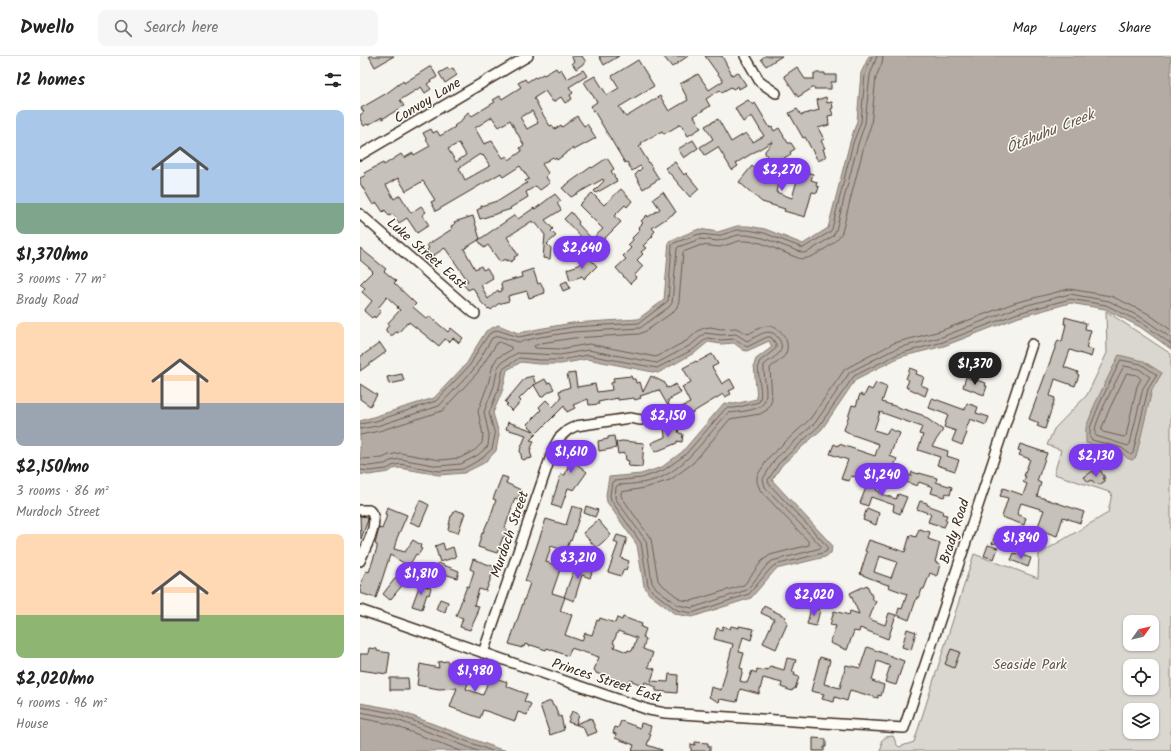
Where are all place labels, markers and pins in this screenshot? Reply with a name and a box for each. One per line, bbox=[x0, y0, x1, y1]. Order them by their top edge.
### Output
pin: $2,270 bbox=[749, 158, 815, 192]
pin: $2,640 bbox=[549, 236, 615, 270]
pin: $1,370 bbox=[942, 352, 1008, 386]
pin: $2,150 bbox=[635, 404, 701, 438]
pin: $1,610 bbox=[538, 440, 604, 474]
pin: $2,130 bbox=[1063, 444, 1129, 478]
pin: $1,240 bbox=[849, 463, 915, 497]
pin: $1,840 bbox=[988, 526, 1054, 560]
pin: $3,210 bbox=[545, 546, 611, 580]
pin: $1,810 bbox=[388, 562, 454, 596]
pin: $2,020 bbox=[781, 583, 847, 617]
pin: $1,980 bbox=[442, 659, 508, 693]

